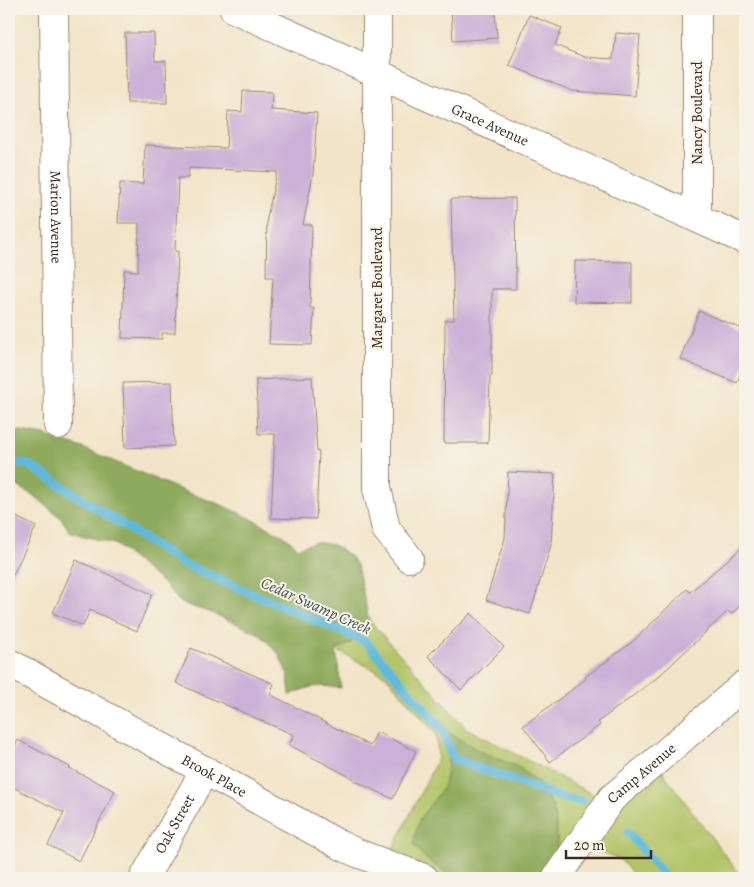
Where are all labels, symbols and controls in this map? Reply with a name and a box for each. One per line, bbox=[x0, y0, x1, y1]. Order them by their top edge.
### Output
street label: Nancy Boulevard bbox=[687, 60, 707, 165]
street label: Grace Avenue bbox=[448, 99, 532, 151]
street label: Marion Avenue bbox=[46, 170, 66, 264]
street label: Margaret Boulevard bbox=[367, 226, 387, 349]
water label: Cedar Swamp Creek bbox=[257, 572, 375, 640]
street label: Camp Avenue bbox=[603, 738, 680, 808]
street label: Brook Place bbox=[178, 750, 250, 802]
street label: Oak Street bbox=[150, 791, 199, 857]
scale bar bbox=[566, 827, 652, 859]
text: 20 m bbox=[574, 835, 605, 855]

